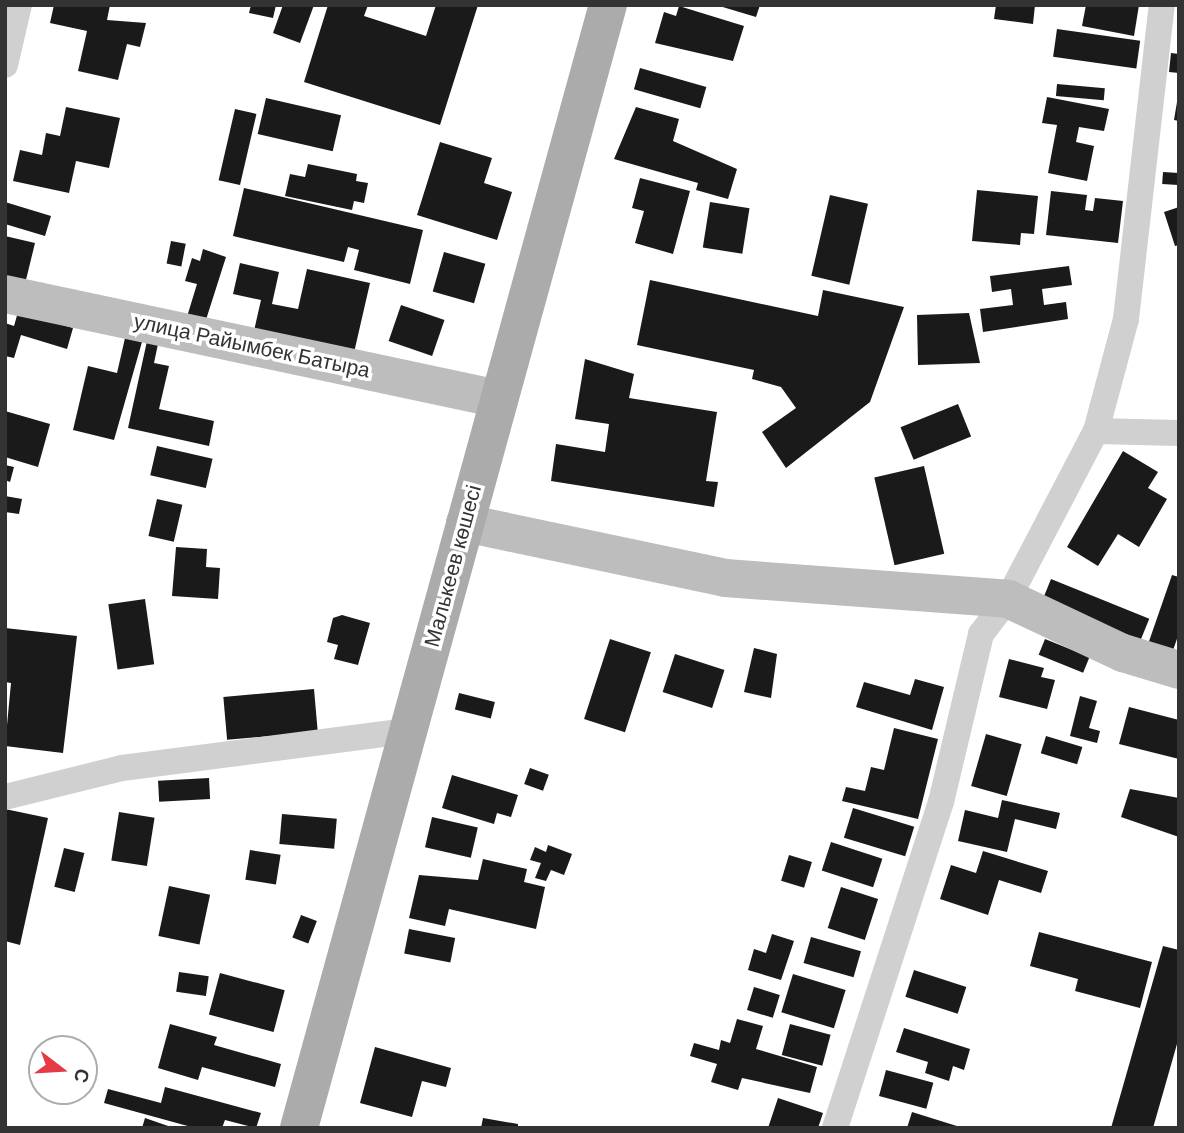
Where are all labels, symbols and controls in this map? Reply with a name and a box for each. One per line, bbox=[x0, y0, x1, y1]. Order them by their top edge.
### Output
street label: улица Райымбек Батыра bbox=[132, 309, 372, 383]
street label: Малькеев көшесі bbox=[419, 482, 487, 650]
north arrow bbox=[28, 1035, 98, 1105]
text: С bbox=[68, 1065, 96, 1086]

